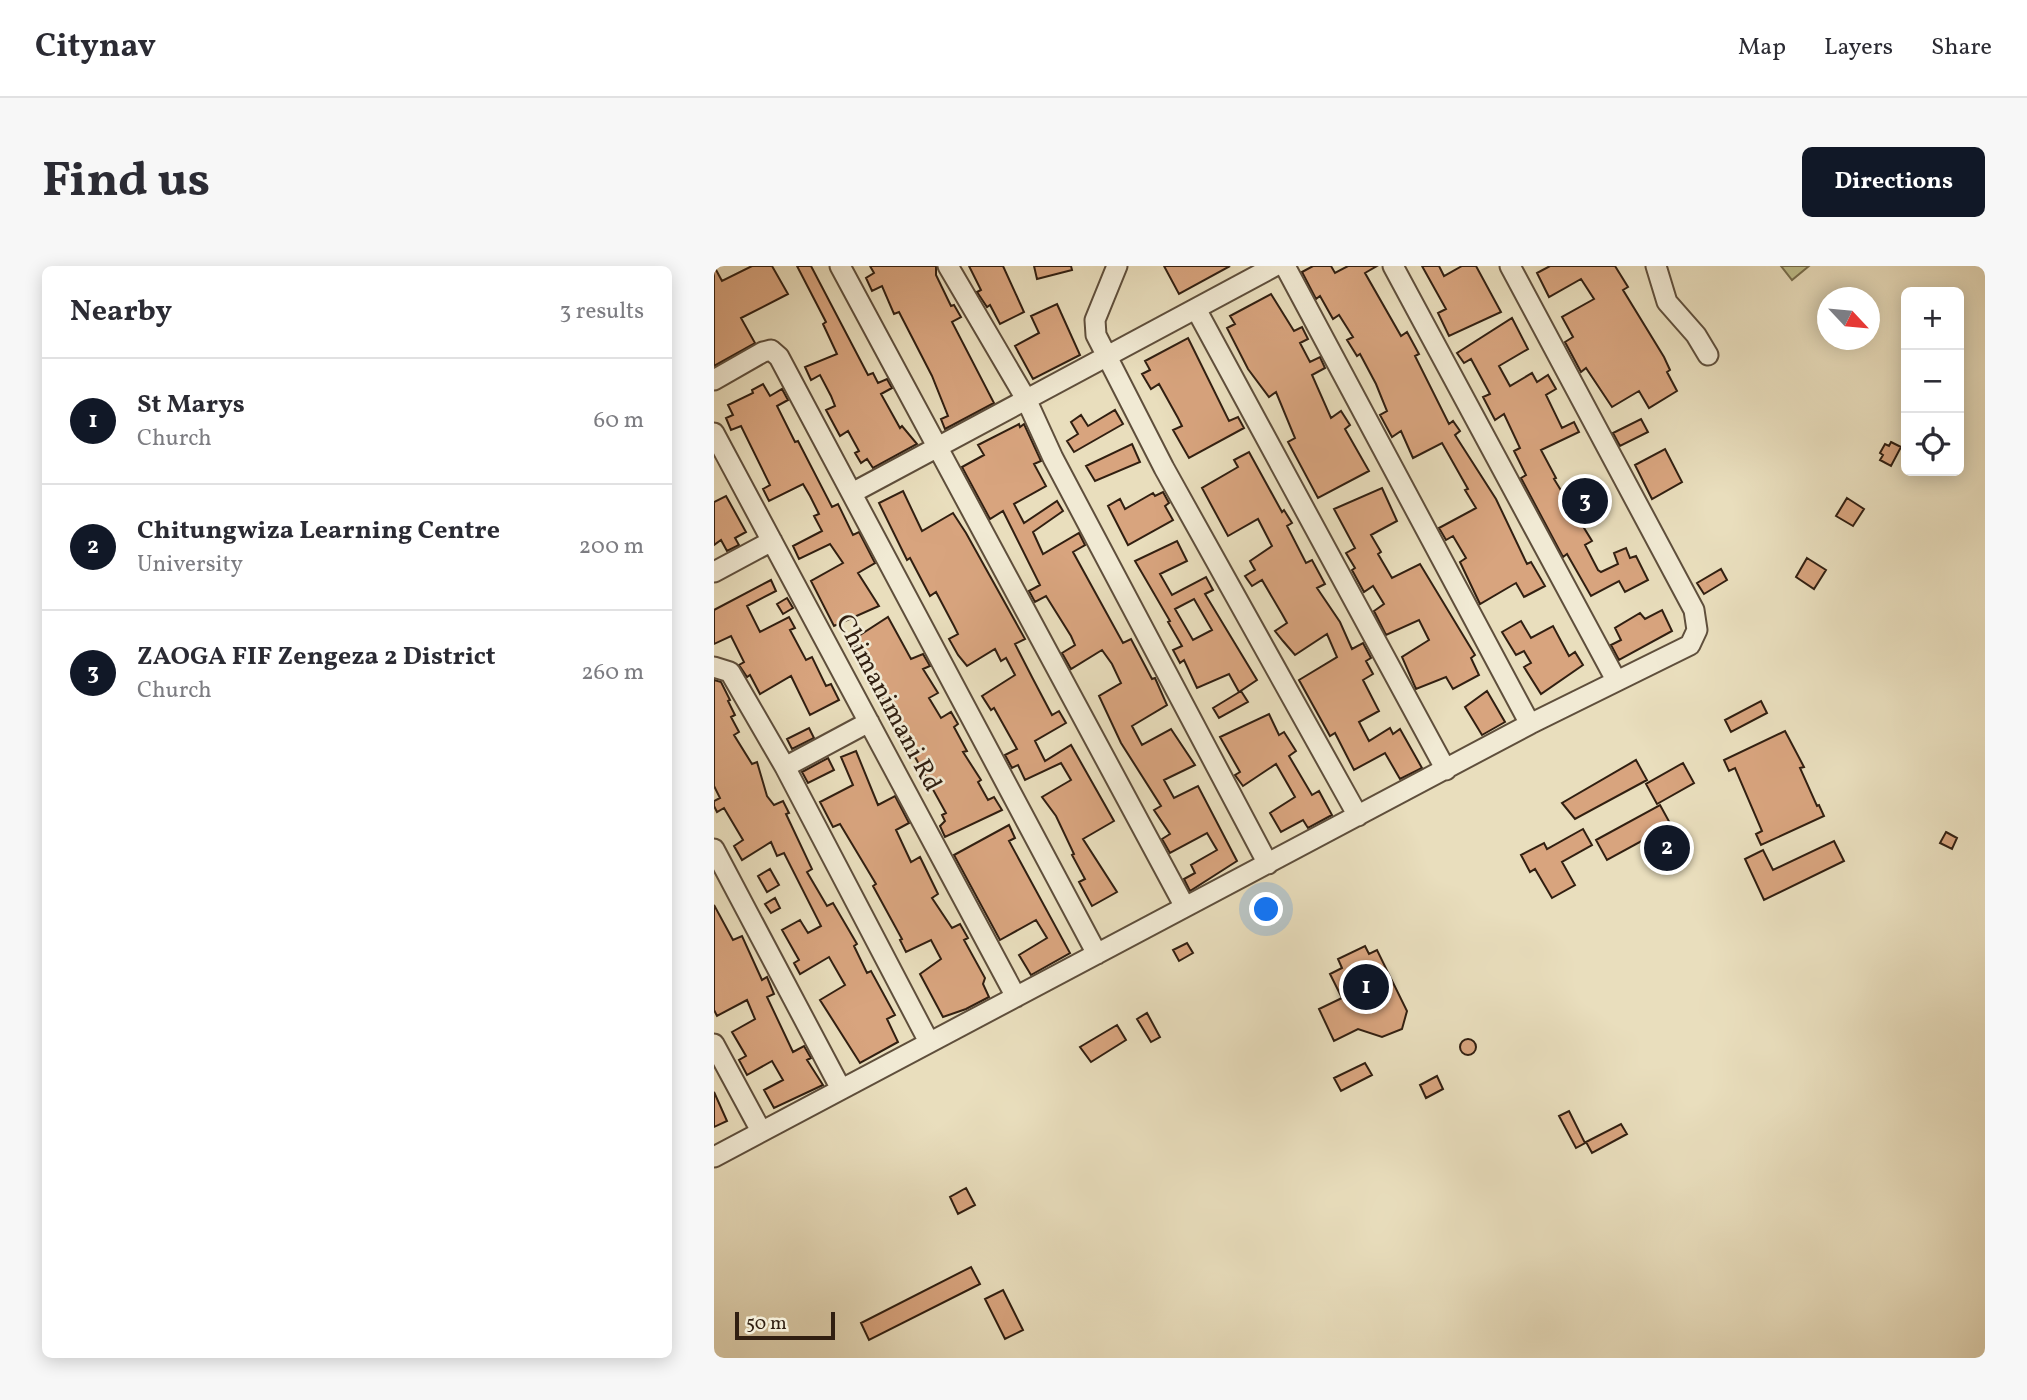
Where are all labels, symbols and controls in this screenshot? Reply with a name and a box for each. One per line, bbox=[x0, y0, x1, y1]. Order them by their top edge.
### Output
text: Citynav bbox=[35, 25, 156, 71]
text: Map bbox=[1738, 31, 1786, 65]
text: Layers bbox=[1824, 31, 1893, 65]
text: Share bbox=[1931, 31, 1992, 65]
button: Directions bbox=[1802, 147, 1985, 217]
text: Find us bbox=[42, 148, 210, 217]
north arrow bbox=[1817, 287, 1880, 350]
map controls bbox=[1901, 287, 1964, 476]
button: + bbox=[1901, 287, 1964, 350]
text: Nearby bbox=[70, 291, 172, 333]
text: 3 results bbox=[559, 296, 644, 328]
button: − bbox=[1901, 350, 1964, 413]
text: St Marys bbox=[137, 387, 245, 423]
text: 1 bbox=[88, 405, 98, 437]
text: 60 m bbox=[594, 405, 644, 437]
button: locate bbox=[1901, 413, 1964, 476]
text: Church bbox=[137, 423, 212, 455]
pin: 3 bbox=[1562, 475, 1608, 527]
text: Chitungwiza Learning Centre bbox=[137, 513, 500, 549]
text: 2 bbox=[87, 531, 99, 563]
text: 200 m bbox=[579, 531, 644, 563]
text: University bbox=[137, 549, 243, 581]
street label: Chimanimani Rd bbox=[826, 608, 950, 798]
text: ZAOGA FIF Zengeza 2 District bbox=[137, 639, 496, 675]
text: 3 bbox=[87, 657, 99, 689]
text: 260 m bbox=[581, 657, 644, 689]
text: Church bbox=[137, 675, 212, 707]
pin: 2 bbox=[1644, 822, 1690, 874]
your location bbox=[1249, 892, 1283, 926]
pin: 1 bbox=[1343, 961, 1389, 1013]
scale bar bbox=[735, 1309, 835, 1341]
text: 50 m bbox=[746, 1311, 787, 1337]

